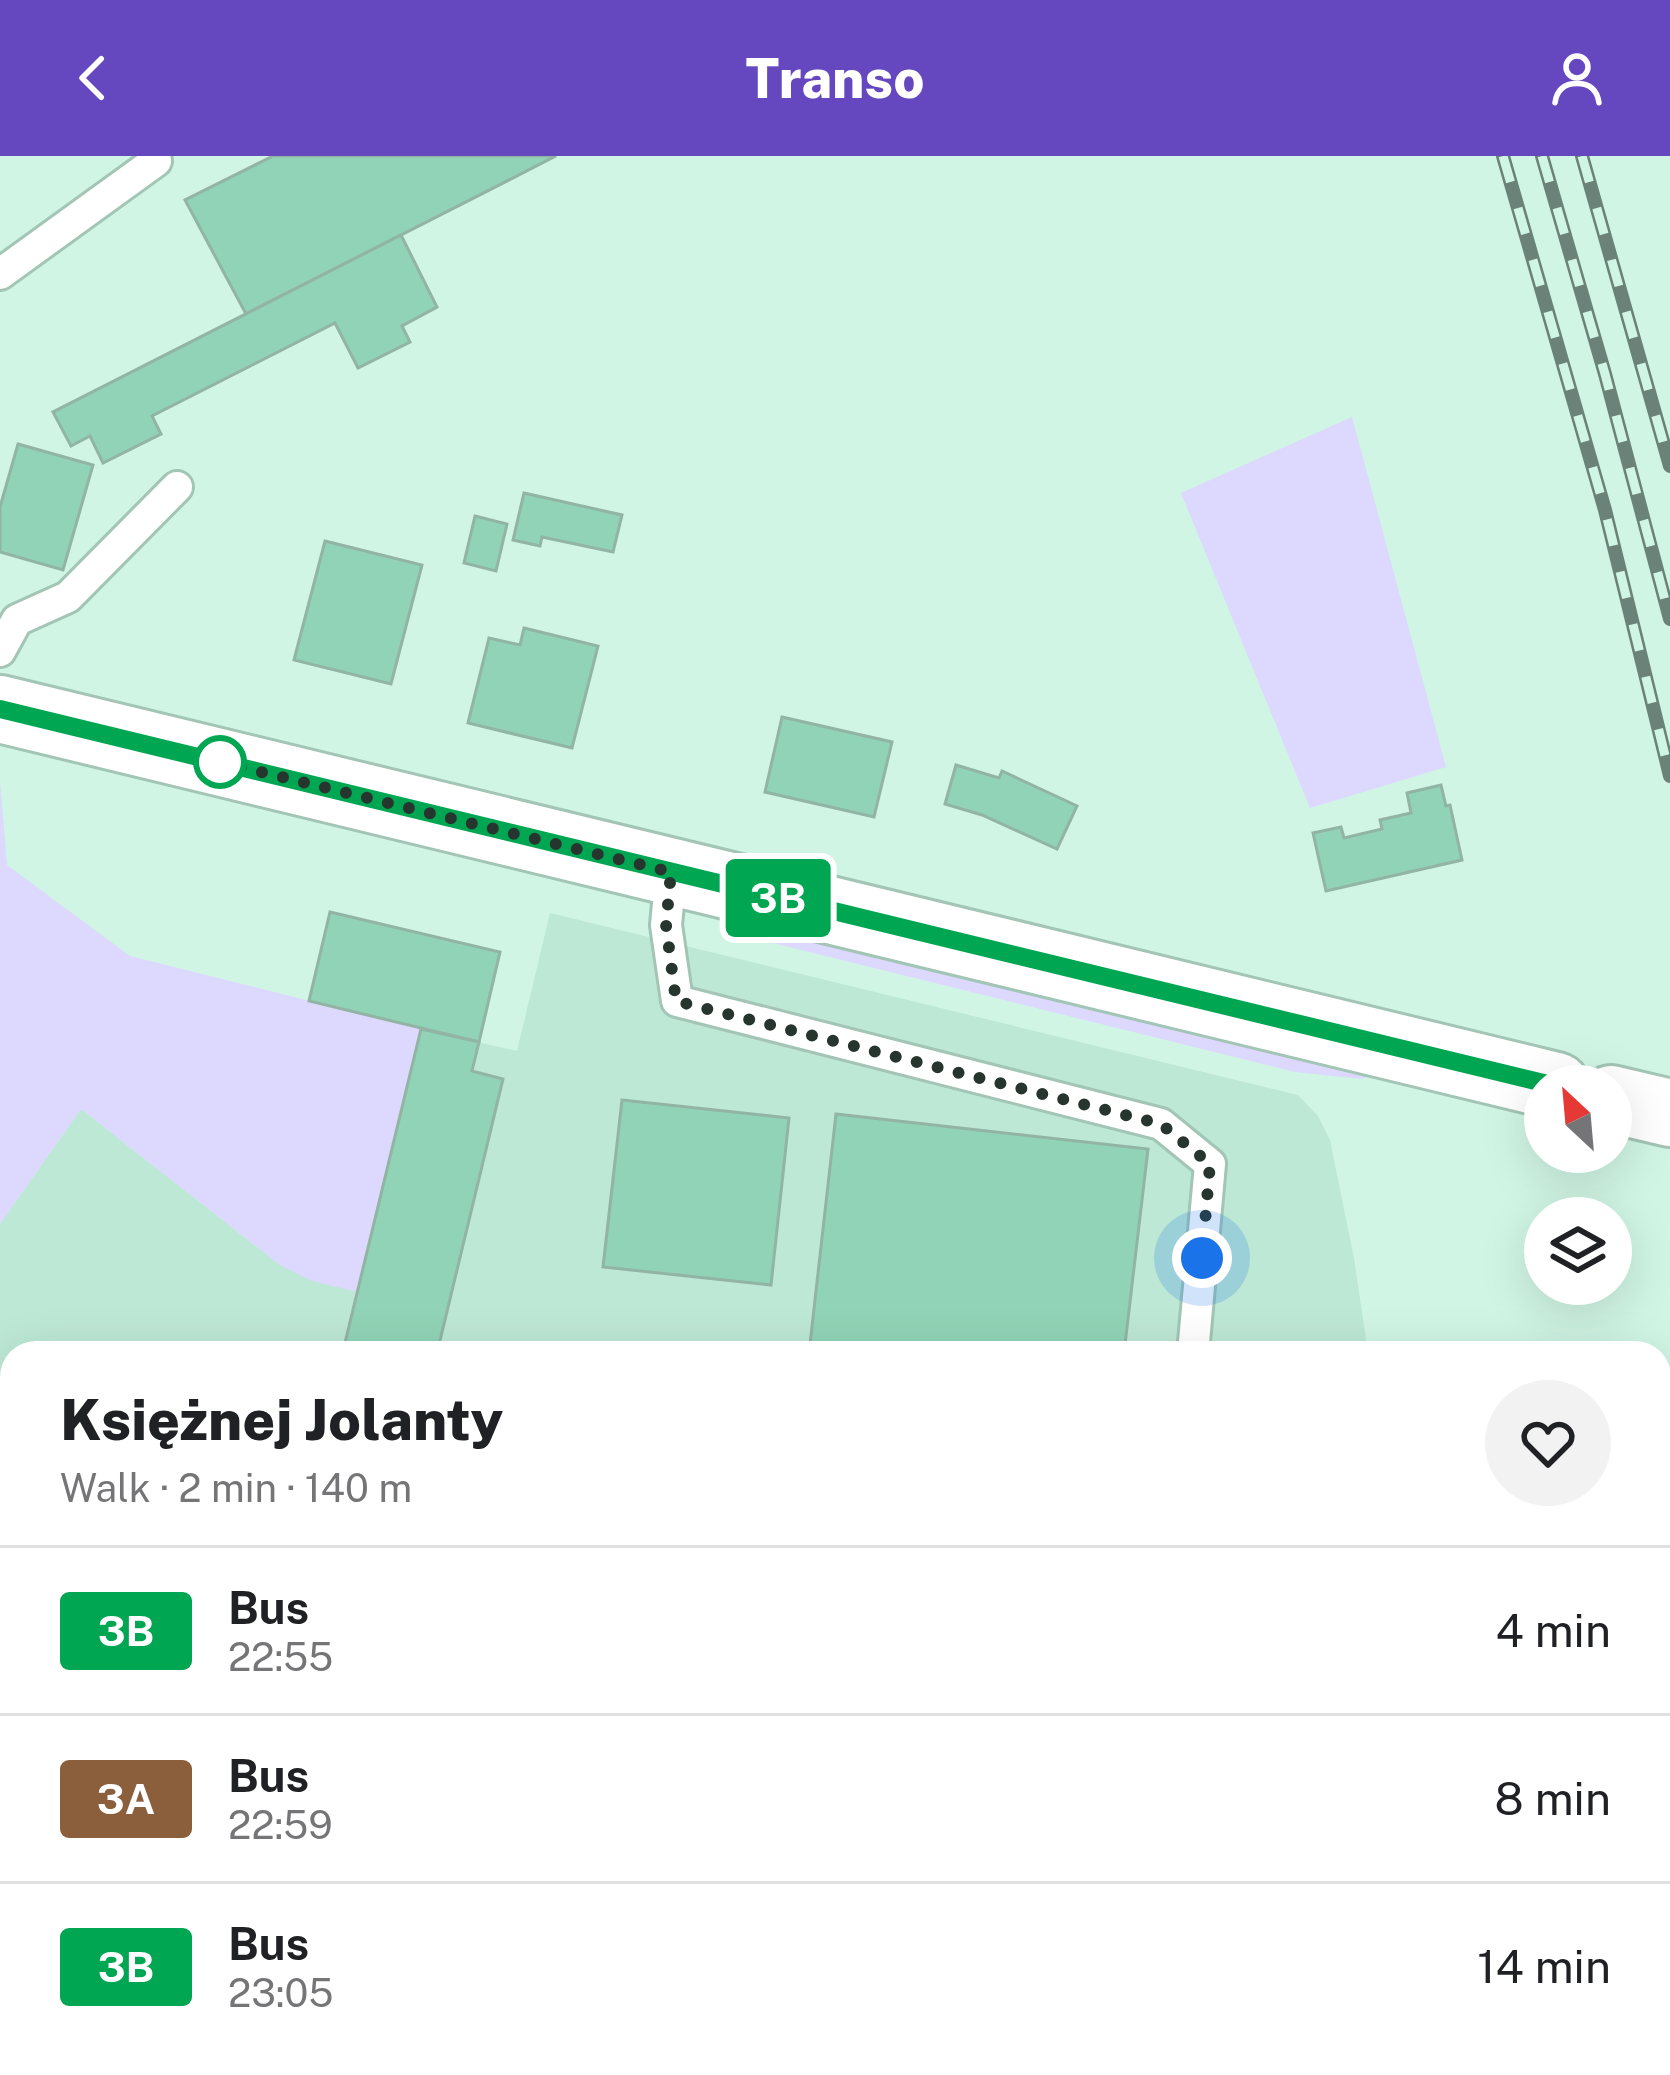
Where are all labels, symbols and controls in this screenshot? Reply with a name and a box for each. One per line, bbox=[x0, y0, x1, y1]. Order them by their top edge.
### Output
icon: back bbox=[60, 45, 126, 111]
icon: person bbox=[1544, 45, 1610, 111]
text: Transo bbox=[745, 47, 925, 110]
unlabelled marker bbox=[195, 737, 245, 787]
line badge: 3B bbox=[724, 859, 832, 937]
text: 3B bbox=[750, 873, 806, 922]
north arrow bbox=[1524, 1065, 1632, 1173]
map controls bbox=[1524, 1065, 1632, 1305]
button: layers bbox=[1524, 1197, 1632, 1305]
your location bbox=[1172, 1228, 1232, 1288]
button: heart bbox=[1485, 1380, 1611, 1506]
text: Księżnej Jolanty bbox=[60, 1386, 503, 1453]
text: Walk · 2 min · 140 m bbox=[60, 1465, 412, 1511]
text: Bus bbox=[228, 1581, 309, 1634]
text: 4 min bbox=[1495, 1604, 1611, 1657]
text: 3B bbox=[98, 1606, 154, 1655]
text: 22:55 bbox=[228, 1634, 333, 1680]
text: Bus bbox=[228, 1749, 309, 1802]
text: 8 min bbox=[1495, 1772, 1611, 1825]
text: 3A bbox=[97, 1774, 155, 1823]
text: 22:59 bbox=[228, 1802, 333, 1848]
text: Bus bbox=[228, 1917, 309, 1970]
text: 14 min bbox=[1477, 1940, 1611, 1993]
text: 3B bbox=[98, 1942, 154, 1991]
text: 23:05 bbox=[228, 1970, 333, 2016]

